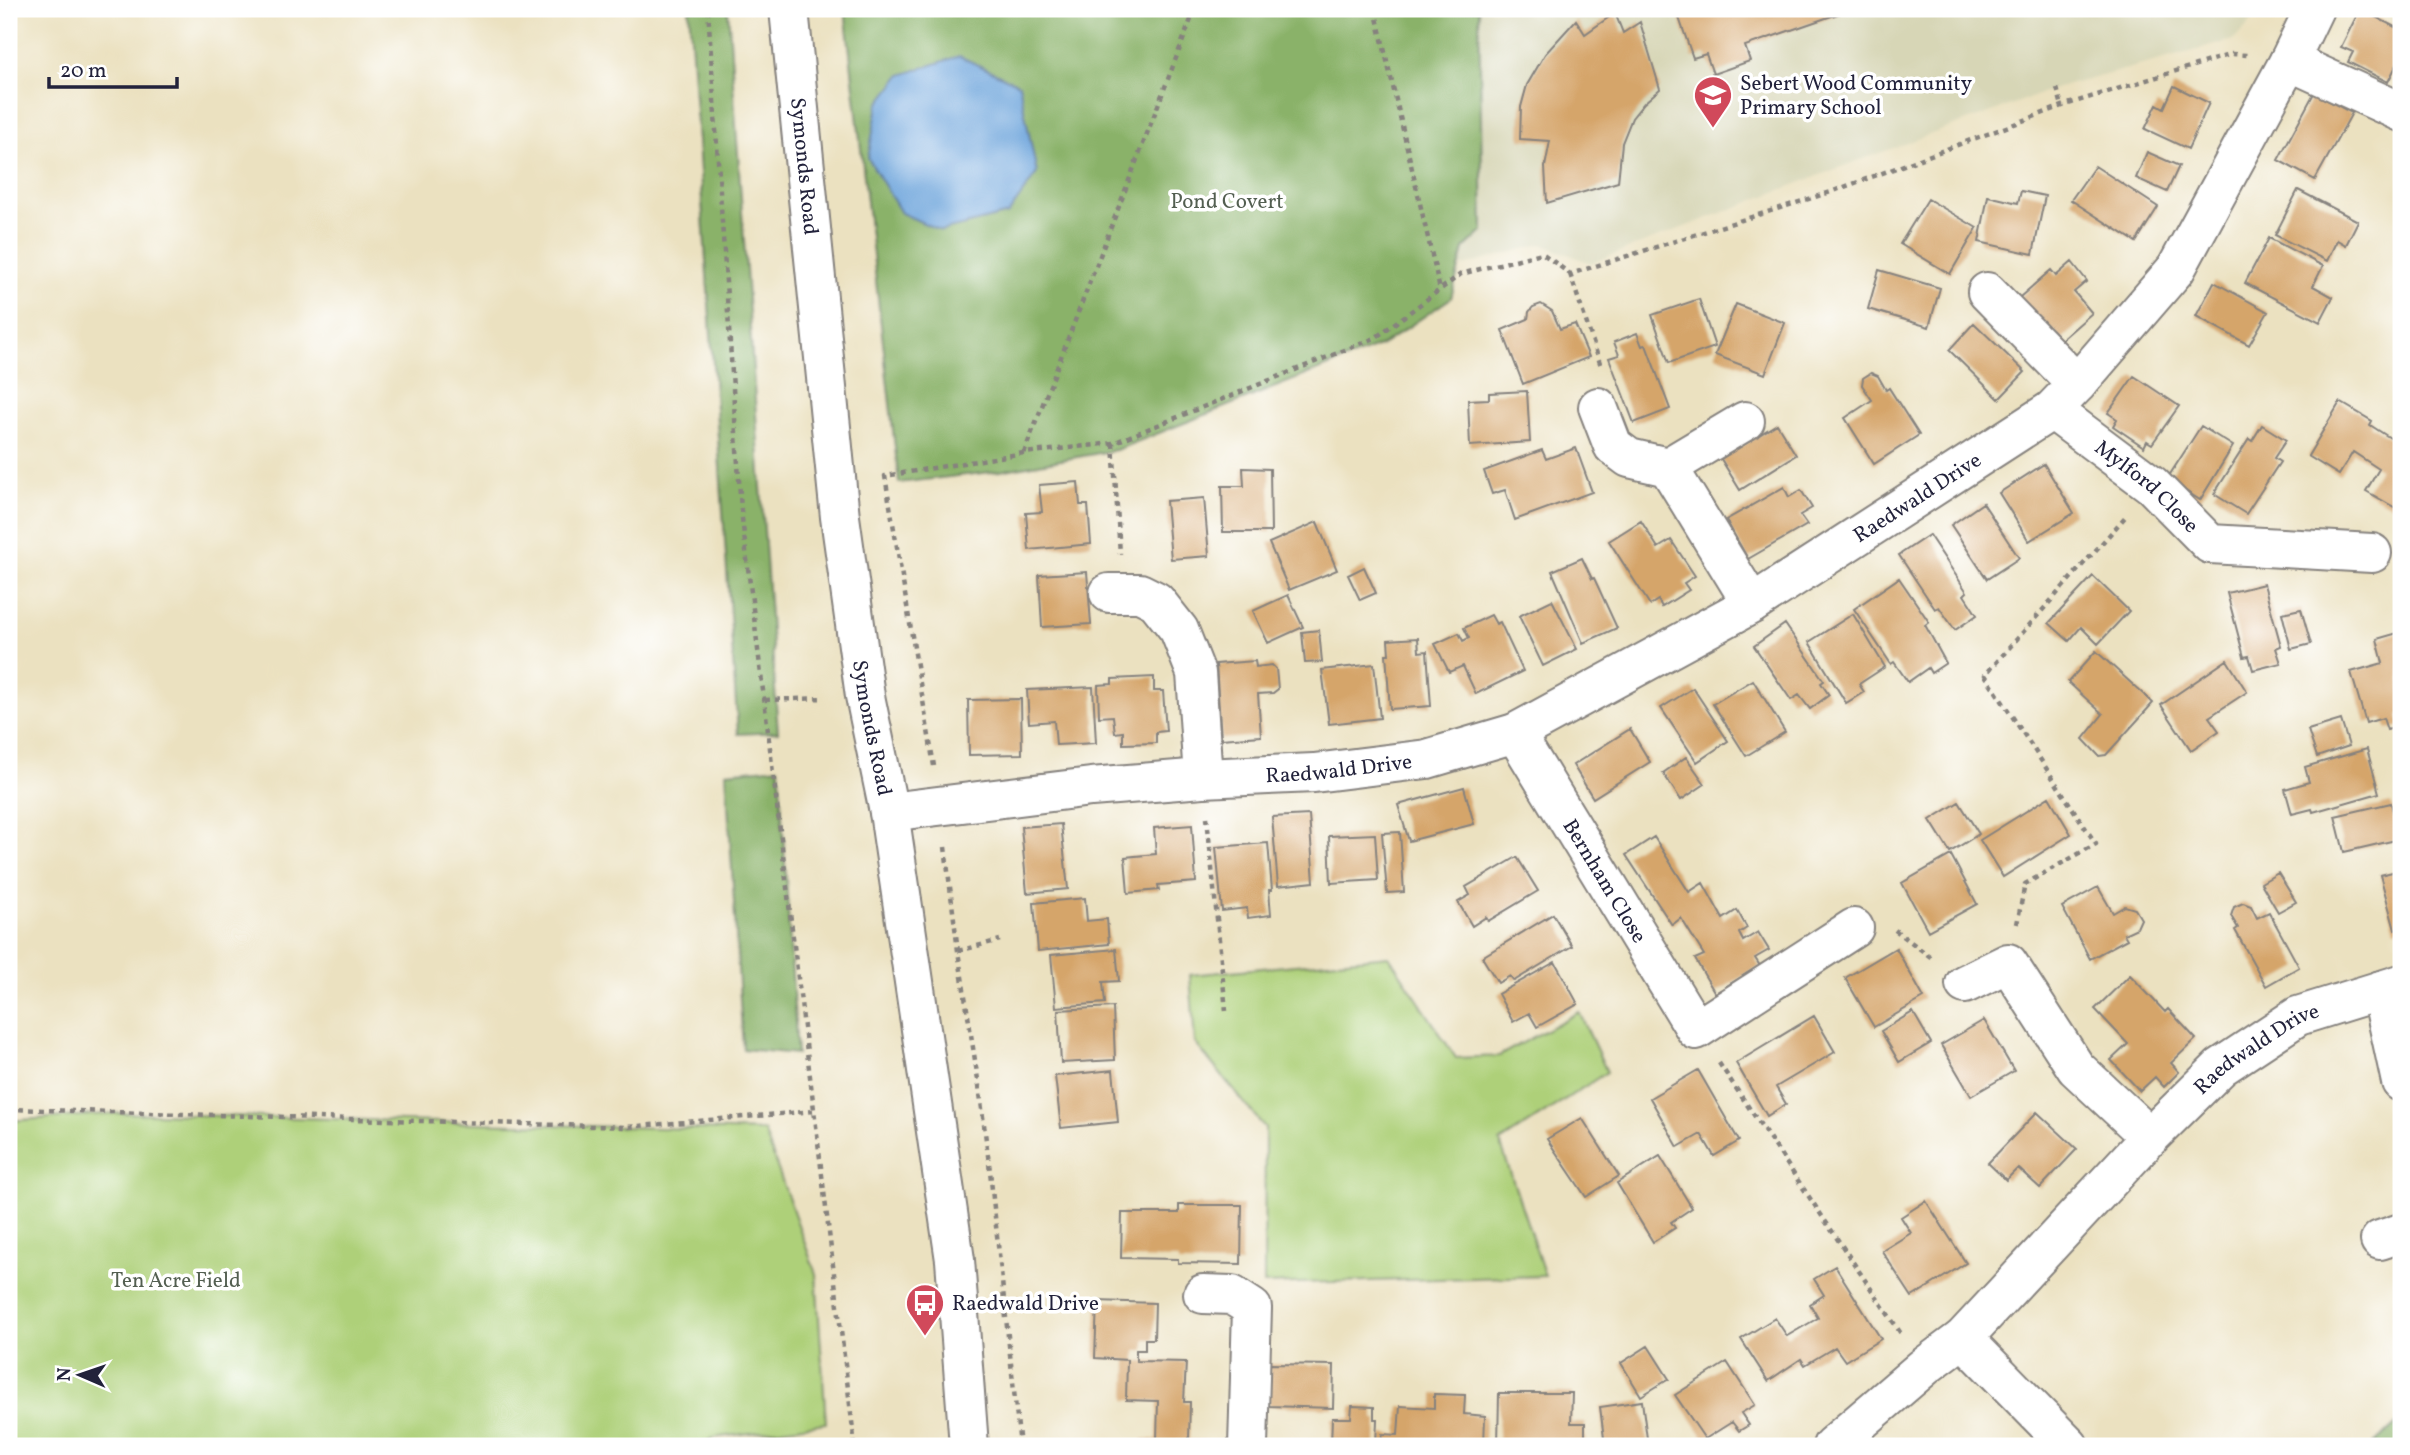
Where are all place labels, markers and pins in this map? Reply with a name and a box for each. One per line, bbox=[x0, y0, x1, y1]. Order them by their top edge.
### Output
place label: Sebert Wood Community Primary School bbox=[1740, 70, 1973, 123]
school or university icon: Sebert Wood Community Primary School bbox=[1692, 74, 1734, 129]
bus stop icon: Raedwald Drive bbox=[904, 1282, 946, 1337]
place label: Raedwald Drive bbox=[952, 1290, 1099, 1319]

